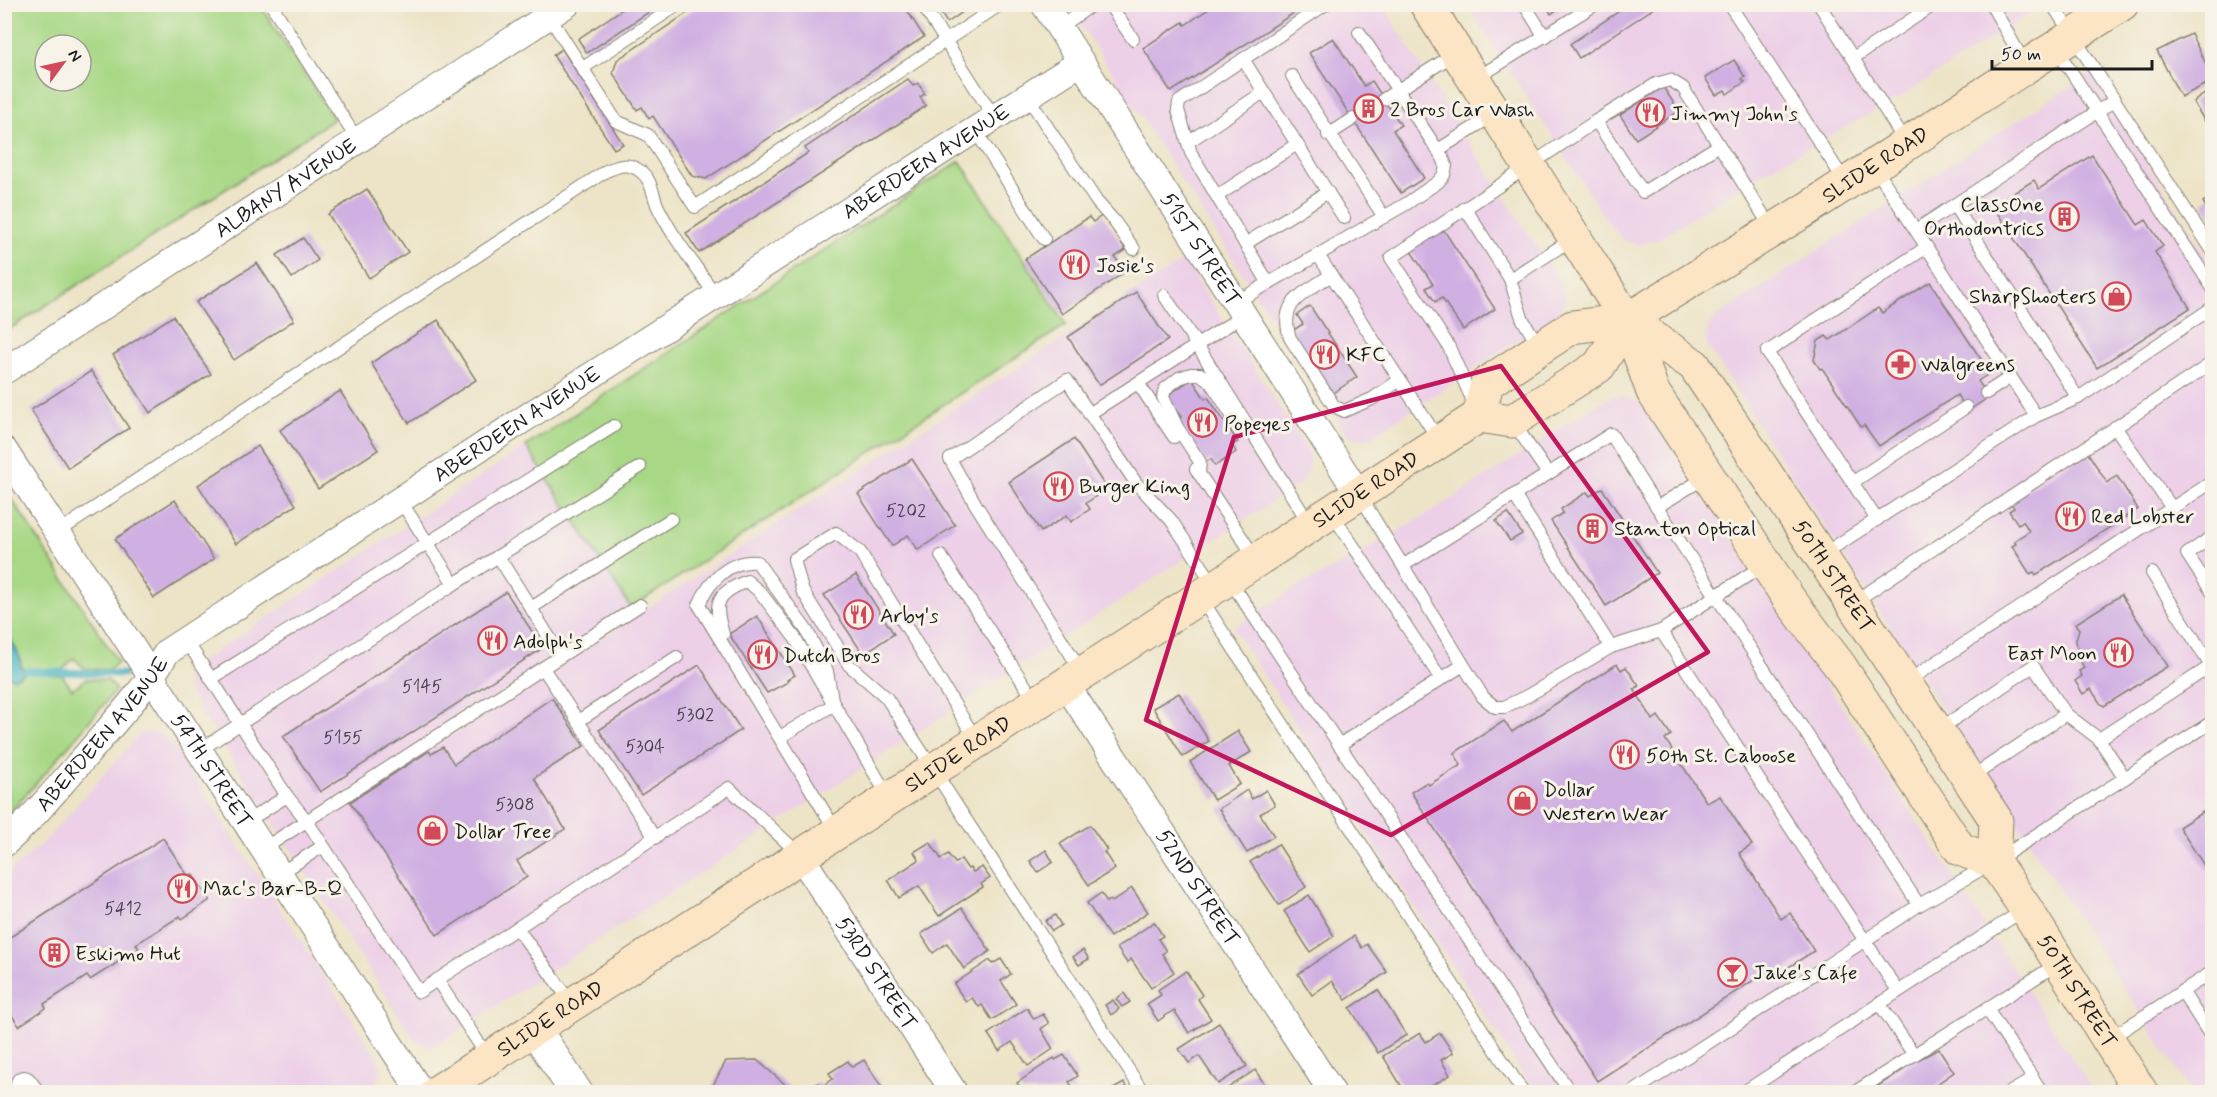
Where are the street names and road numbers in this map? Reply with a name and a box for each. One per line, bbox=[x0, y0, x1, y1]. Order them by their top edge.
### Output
street label: ABERDEEN AVENUE bbox=[837, 98, 1016, 226]
street label: SLIDE ROAD bbox=[1817, 120, 1934, 210]
street label: ALBANY AVENUE bbox=[210, 132, 362, 245]
street label: 51ST STREET bbox=[1154, 187, 1247, 311]
street label: ABERDEEN AVENUE bbox=[428, 360, 606, 489]
street label: SLIDE ROAD bbox=[1307, 445, 1425, 535]
street label: 50TH STREET bbox=[1786, 515, 1881, 638]
street label: ABERDEEN AVENUE bbox=[30, 651, 176, 818]
street label: 54TH STREET bbox=[164, 709, 259, 833]
street label: SLIDE ROAD bbox=[900, 710, 1017, 800]
street label: 52ND STREET bbox=[1149, 824, 1246, 952]
street label: 53RD STREET bbox=[829, 912, 923, 1036]
street label: 50TH STREET bbox=[2030, 929, 2123, 1054]
street label: SLIDE ROAD bbox=[492, 974, 610, 1064]

